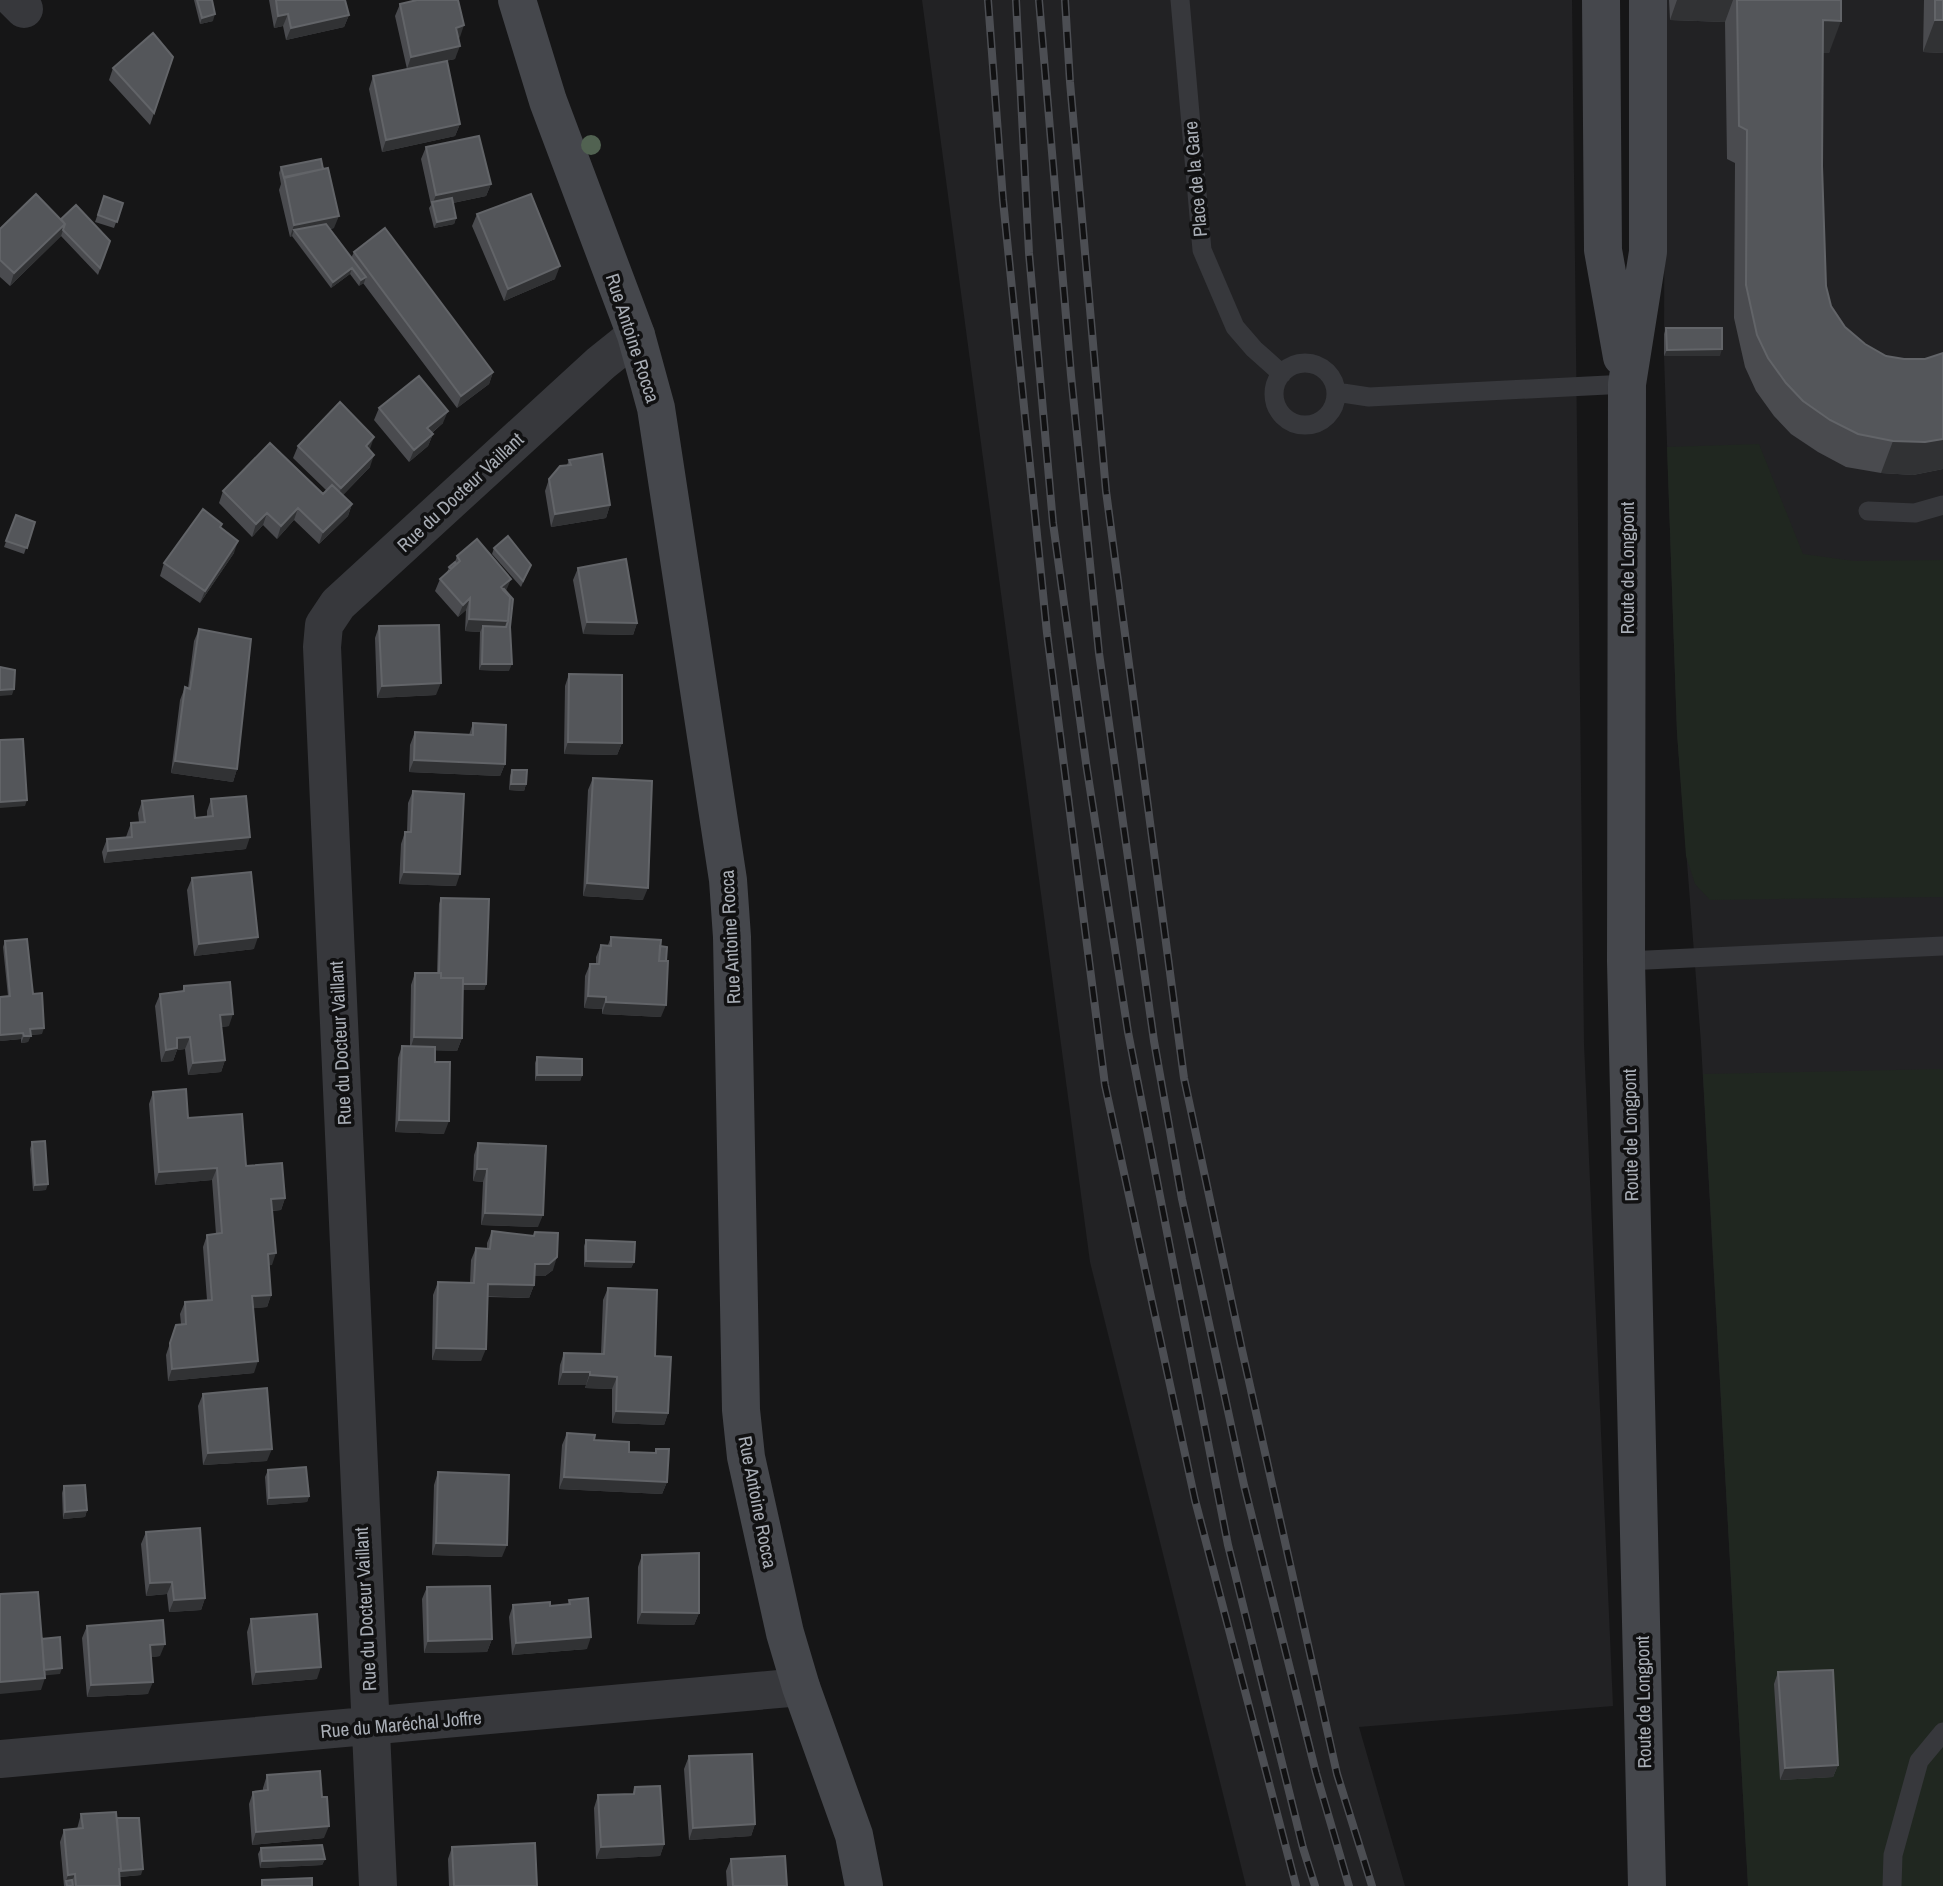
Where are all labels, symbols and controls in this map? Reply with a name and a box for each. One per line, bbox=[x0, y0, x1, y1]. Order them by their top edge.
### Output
street label: Place de la Gare bbox=[1177, 120, 1213, 238]
street label: Rue Antoine Rocca bbox=[600, 270, 666, 406]
street label: Rue du Docteur Vaillant bbox=[391, 426, 529, 558]
street label: Route de Longpont bbox=[1614, 501, 1640, 634]
street label: Rue Antoine Rocca bbox=[713, 869, 746, 1005]
street label: Rue du Docteur Vaillant bbox=[323, 960, 357, 1126]
street label: Route de Longpont bbox=[1616, 1068, 1644, 1201]
street label: Rue Antoine Rocca bbox=[732, 1434, 784, 1571]
street label: Rue du Docteur Vaillant bbox=[348, 1526, 382, 1692]
street label: Route de Longpont bbox=[1629, 1635, 1657, 1768]
street label: Rue du Maréchal Joffre bbox=[319, 1704, 483, 1744]

